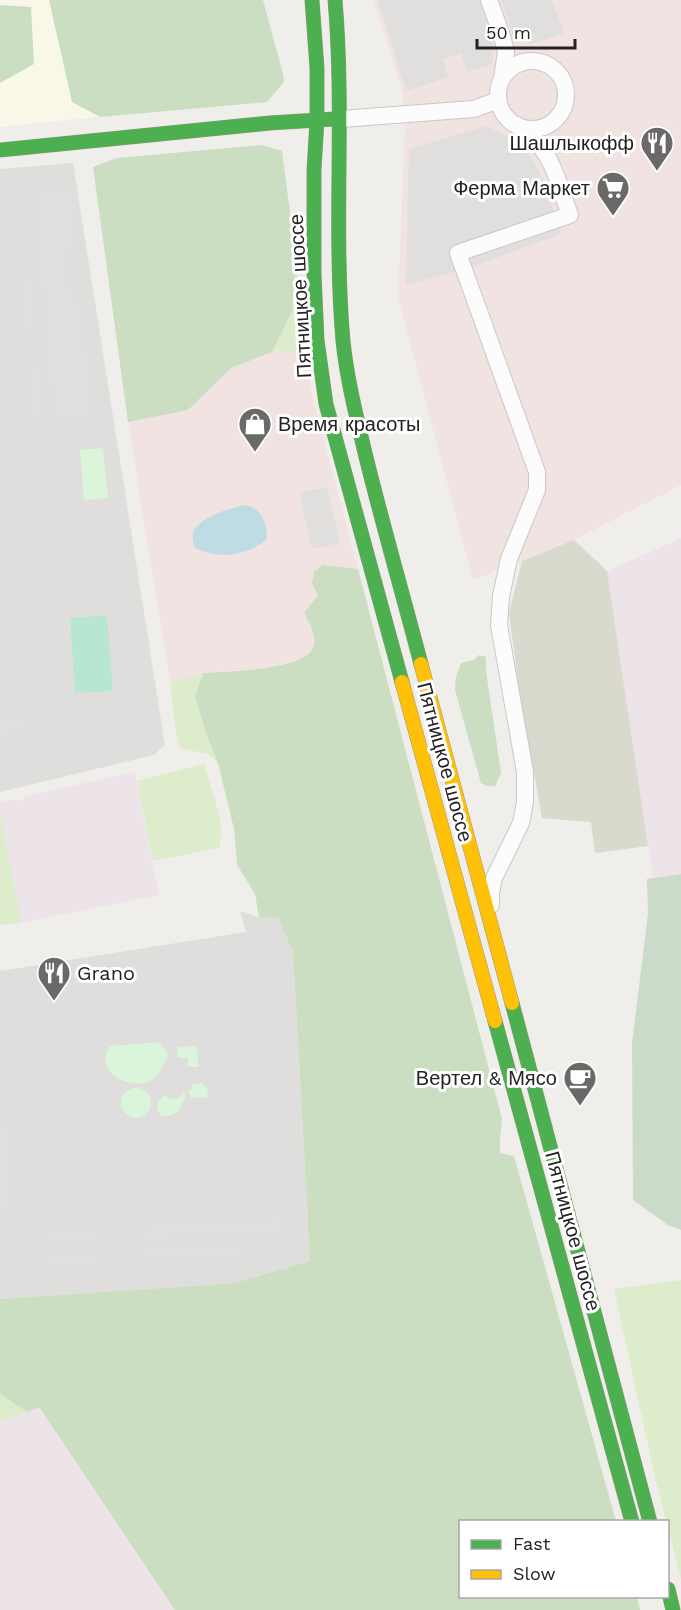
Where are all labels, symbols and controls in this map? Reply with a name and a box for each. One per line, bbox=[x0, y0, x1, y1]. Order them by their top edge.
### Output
scale bar bbox=[477, 12, 574, 50]
text: 50 m bbox=[486, 22, 531, 43]
restaurant icon: Шашлыкофф bbox=[639, 125, 675, 172]
place label: Шашлыкофф bbox=[509, 131, 634, 155]
supermarket icon: Ферма Маркет bbox=[595, 170, 631, 217]
place label: Ферма Маркет bbox=[453, 176, 590, 200]
street label: Пятницкое шоссе bbox=[284, 213, 316, 379]
shop icon: Время красоты bbox=[237, 406, 273, 453]
place label: Время красоты bbox=[278, 412, 420, 436]
street label: Пятницкое шоссе bbox=[412, 680, 478, 844]
restaurant icon: Grano bbox=[36, 955, 72, 1002]
place label: Grano bbox=[77, 961, 135, 985]
cafe icon: Вертел & Мясо bbox=[562, 1060, 598, 1107]
place label: Вертел & Мясо bbox=[416, 1066, 557, 1090]
street label: Пятницкое шоссе bbox=[540, 1149, 606, 1313]
legend bbox=[459, 1520, 669, 1598]
text: Fast bbox=[513, 1533, 551, 1554]
text: Slow bbox=[513, 1563, 556, 1584]

